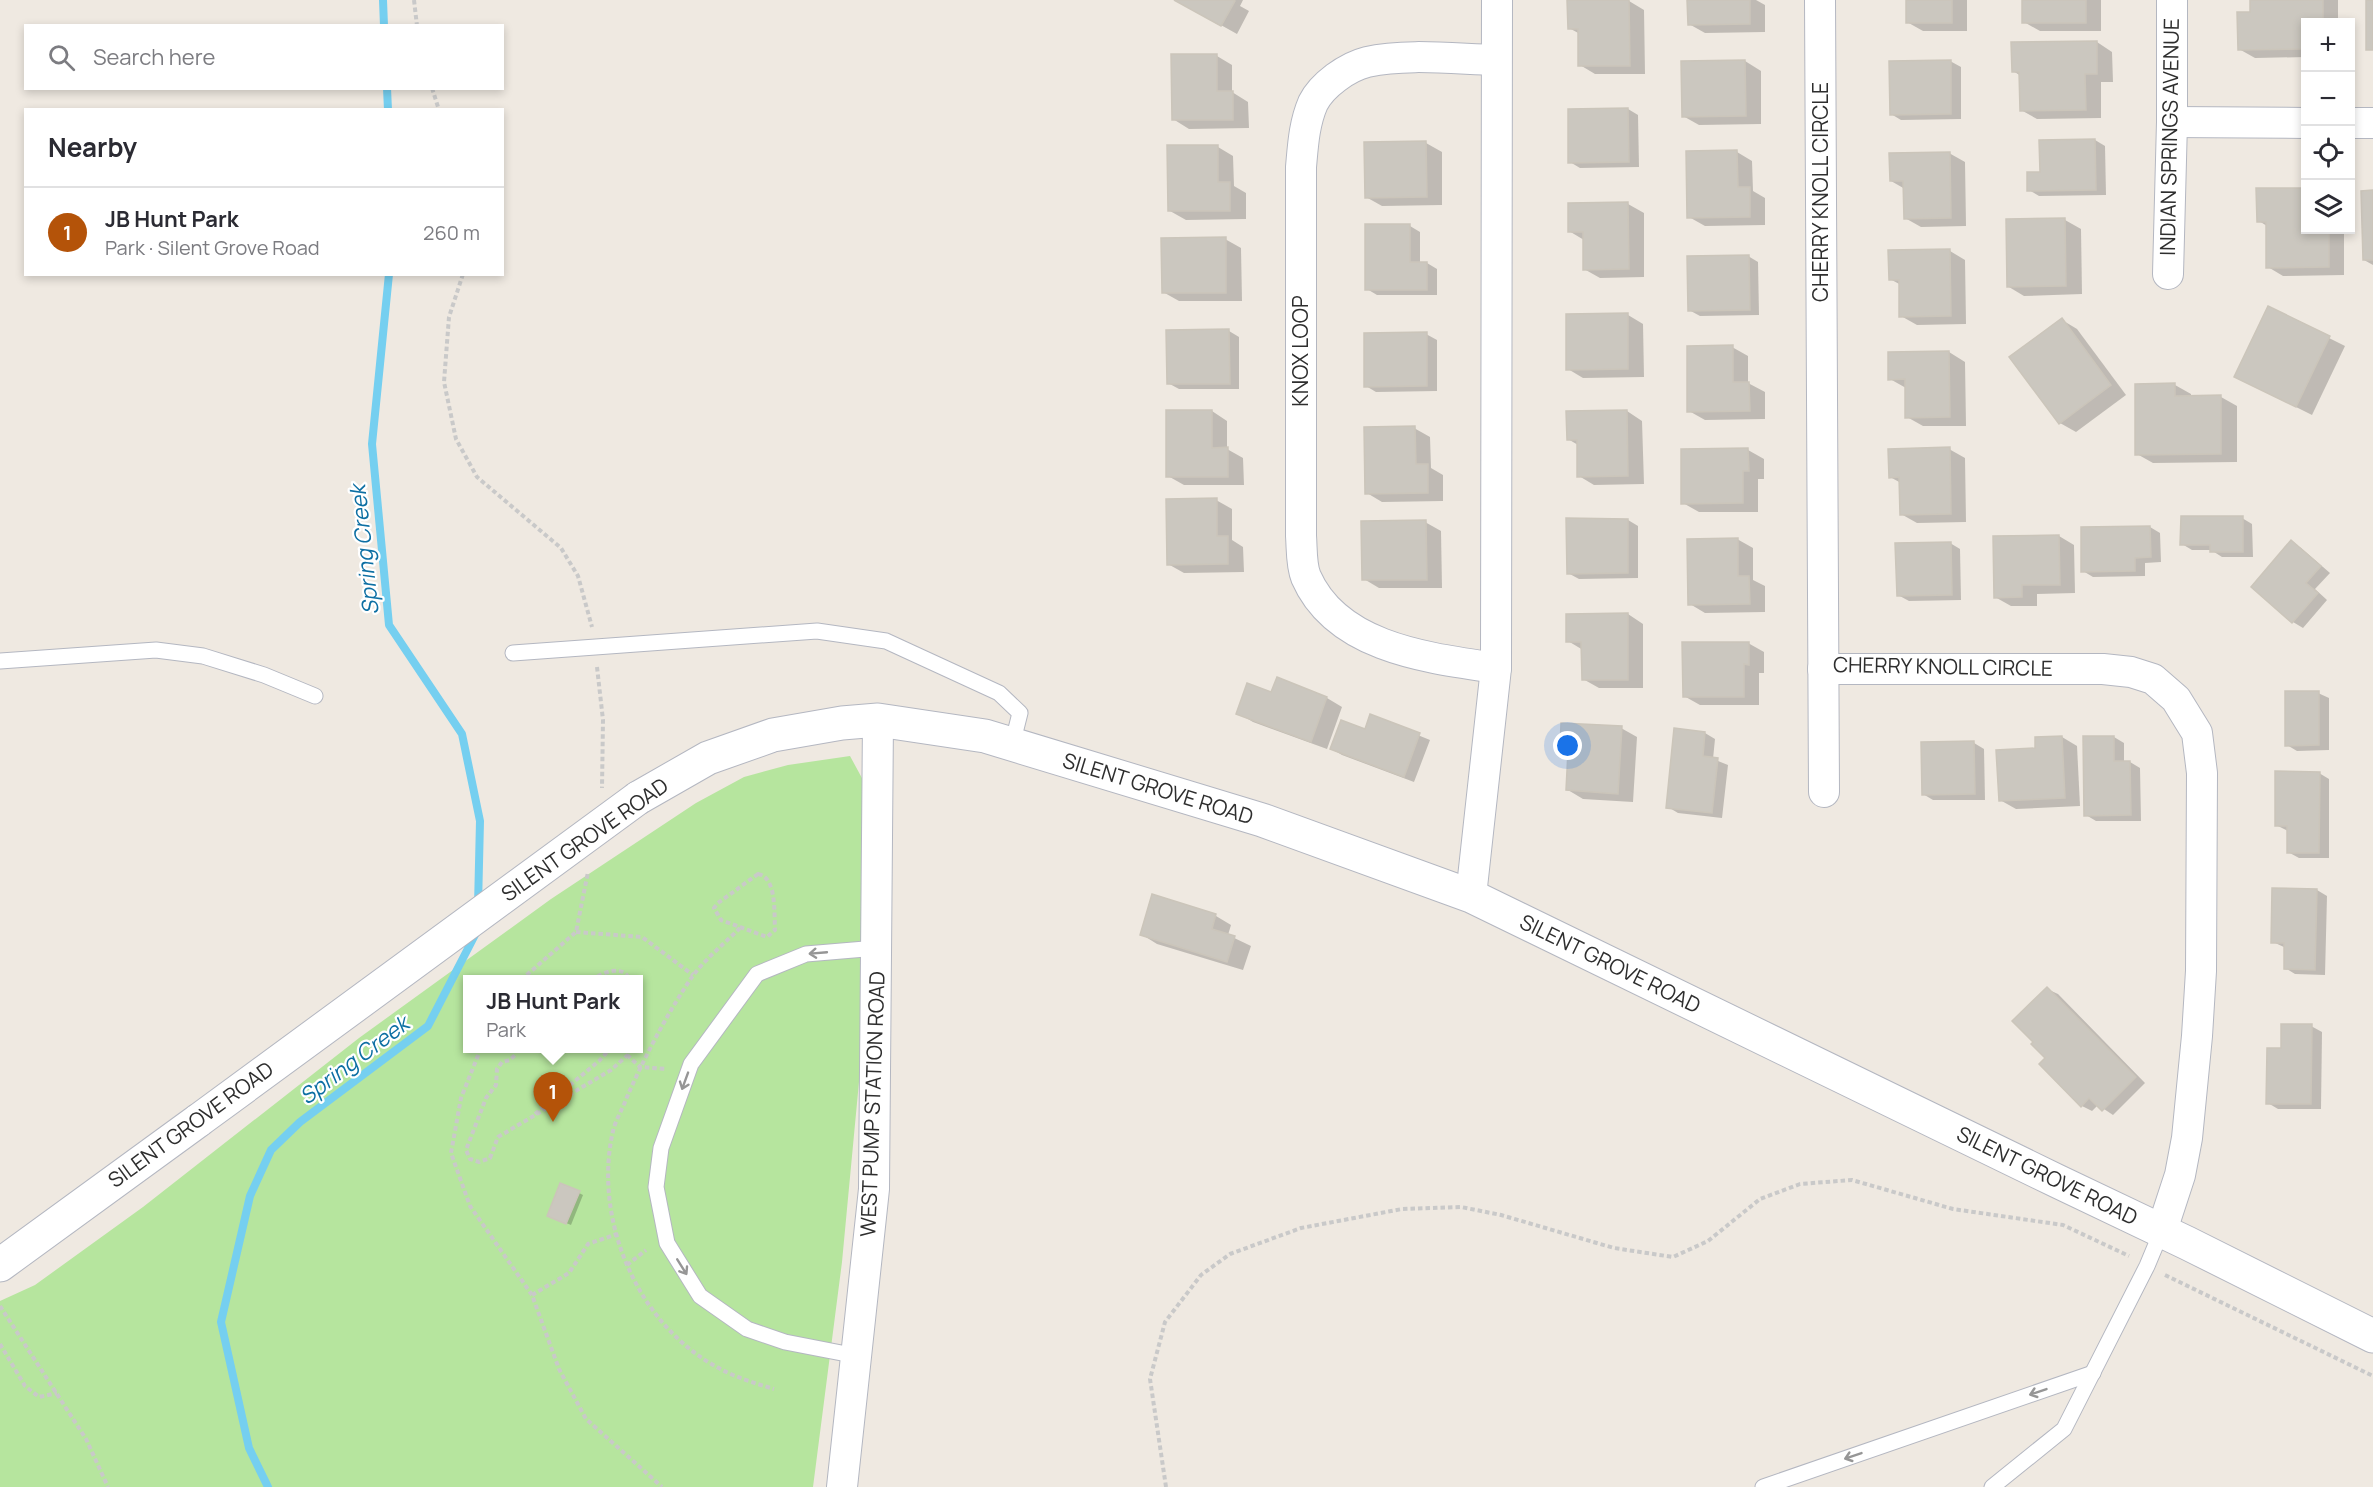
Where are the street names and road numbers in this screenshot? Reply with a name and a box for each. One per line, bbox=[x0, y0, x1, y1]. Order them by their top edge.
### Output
street label: INDIAN SPRINGS AVENUE bbox=[2153, 18, 2185, 256]
street label: CHERRY KNOLL CIRCLE bbox=[1806, 82, 1834, 302]
street label: KNOX LOOP bbox=[1286, 295, 1314, 407]
street label: CHERRY KNOLL CIRCLE bbox=[1833, 650, 2053, 682]
street label: SILENT GROVE ROAD bbox=[1060, 746, 1257, 830]
street label: SILENT GROVE ROAD bbox=[495, 771, 674, 907]
street label: SILENT GROVE ROAD bbox=[1515, 907, 1706, 1019]
street label: WEST PUMP STATION ROAD bbox=[853, 971, 891, 1237]
street label: SILENT GROVE ROAD bbox=[102, 1055, 279, 1194]
street label: SILENT GROVE ROAD bbox=[1952, 1119, 2143, 1231]

